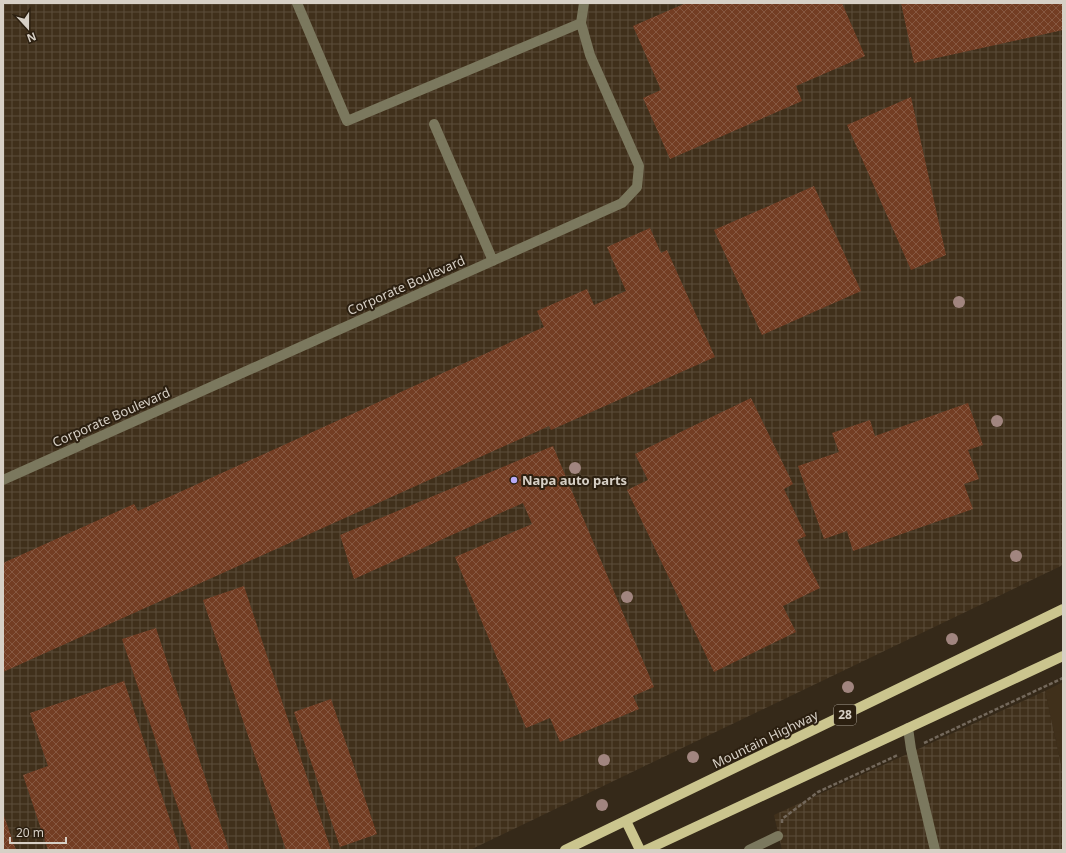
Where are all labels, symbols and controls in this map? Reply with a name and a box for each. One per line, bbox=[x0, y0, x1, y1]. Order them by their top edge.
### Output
north arrow bbox=[8, 8, 48, 48]
text: N bbox=[25, 29, 39, 46]
street label: Corporate Boulevard bbox=[344, 251, 468, 319]
street label: Corporate Boulevard bbox=[49, 383, 173, 451]
place label: Napa auto parts bbox=[522, 471, 627, 489]
marker: Napa auto parts bbox=[509, 475, 519, 485]
street label: Mountain Highway bbox=[709, 705, 821, 772]
road number: 28 bbox=[834, 705, 856, 725]
scale bar bbox=[10, 819, 66, 845]
text: 20 m bbox=[16, 824, 44, 841]

